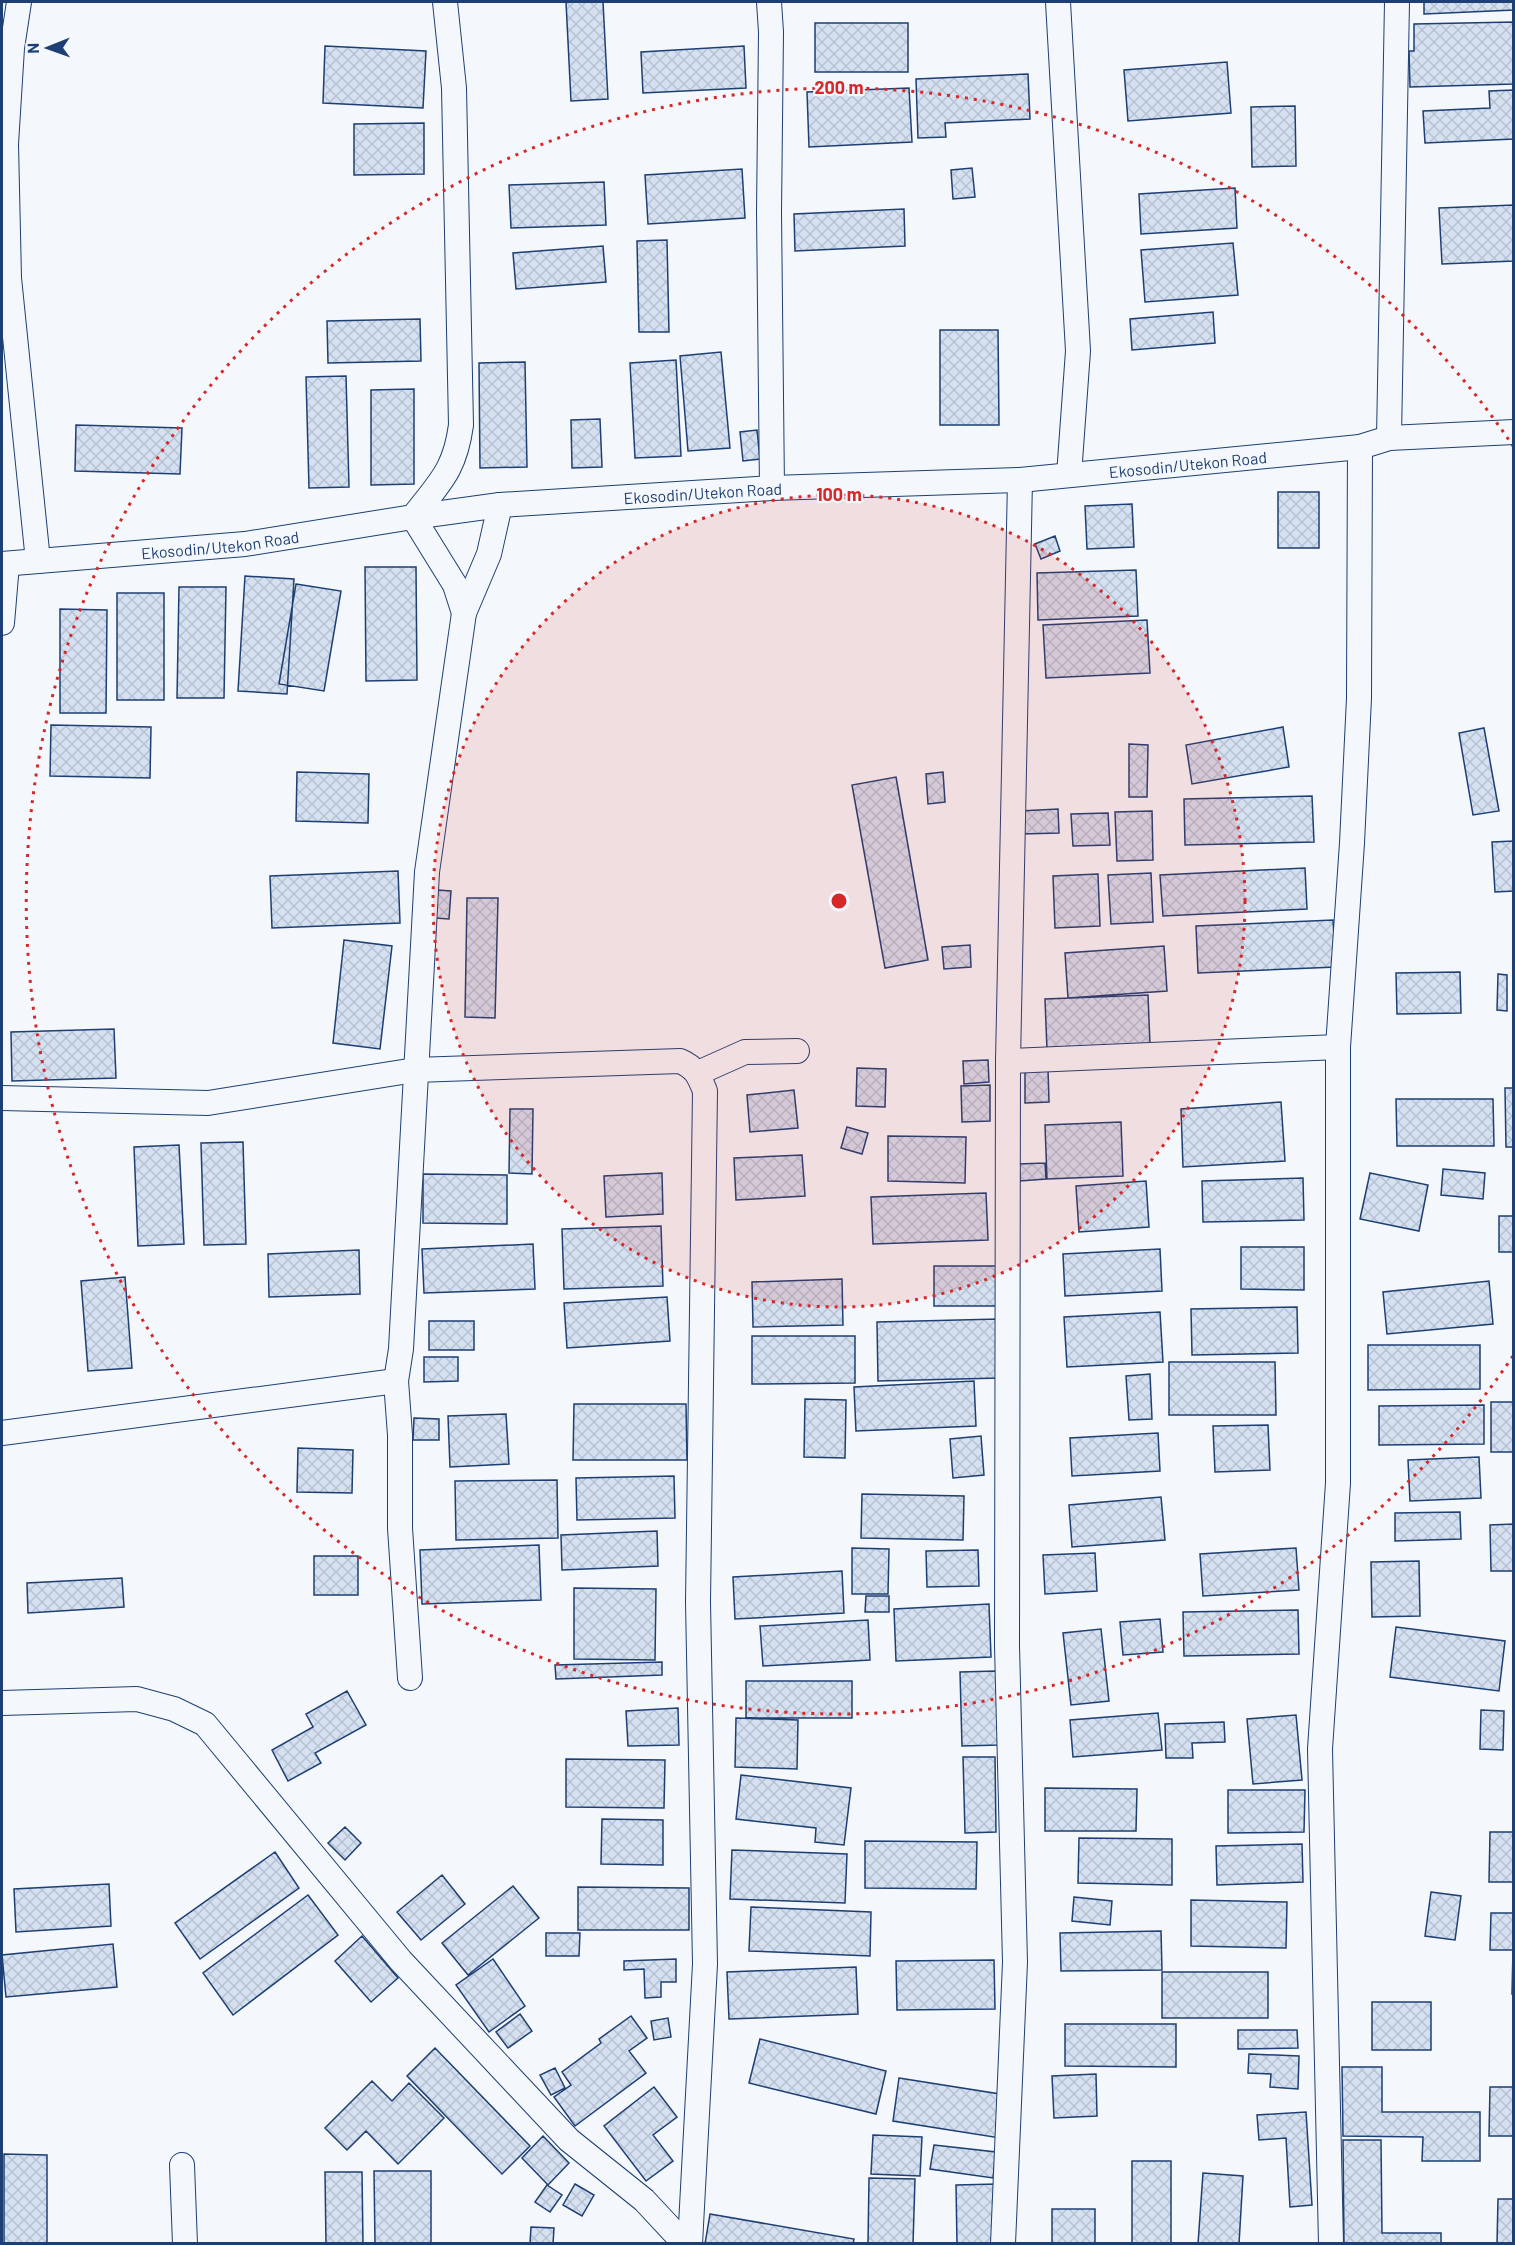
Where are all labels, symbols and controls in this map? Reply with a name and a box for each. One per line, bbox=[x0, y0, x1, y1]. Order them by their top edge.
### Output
north arrow bbox=[18, 18, 78, 78]
text: N bbox=[23, 43, 42, 54]
text: 200 m bbox=[814, 76, 864, 98]
street label: Ekosodin/Utekon Road bbox=[1108, 447, 1268, 481]
street label: Ekosodin/Utekon Road bbox=[623, 478, 782, 507]
text: 100 m bbox=[816, 483, 862, 505]
street label: Ekosodin/Utekon Road bbox=[140, 526, 300, 562]
centre of rings bbox=[829, 891, 849, 911]

